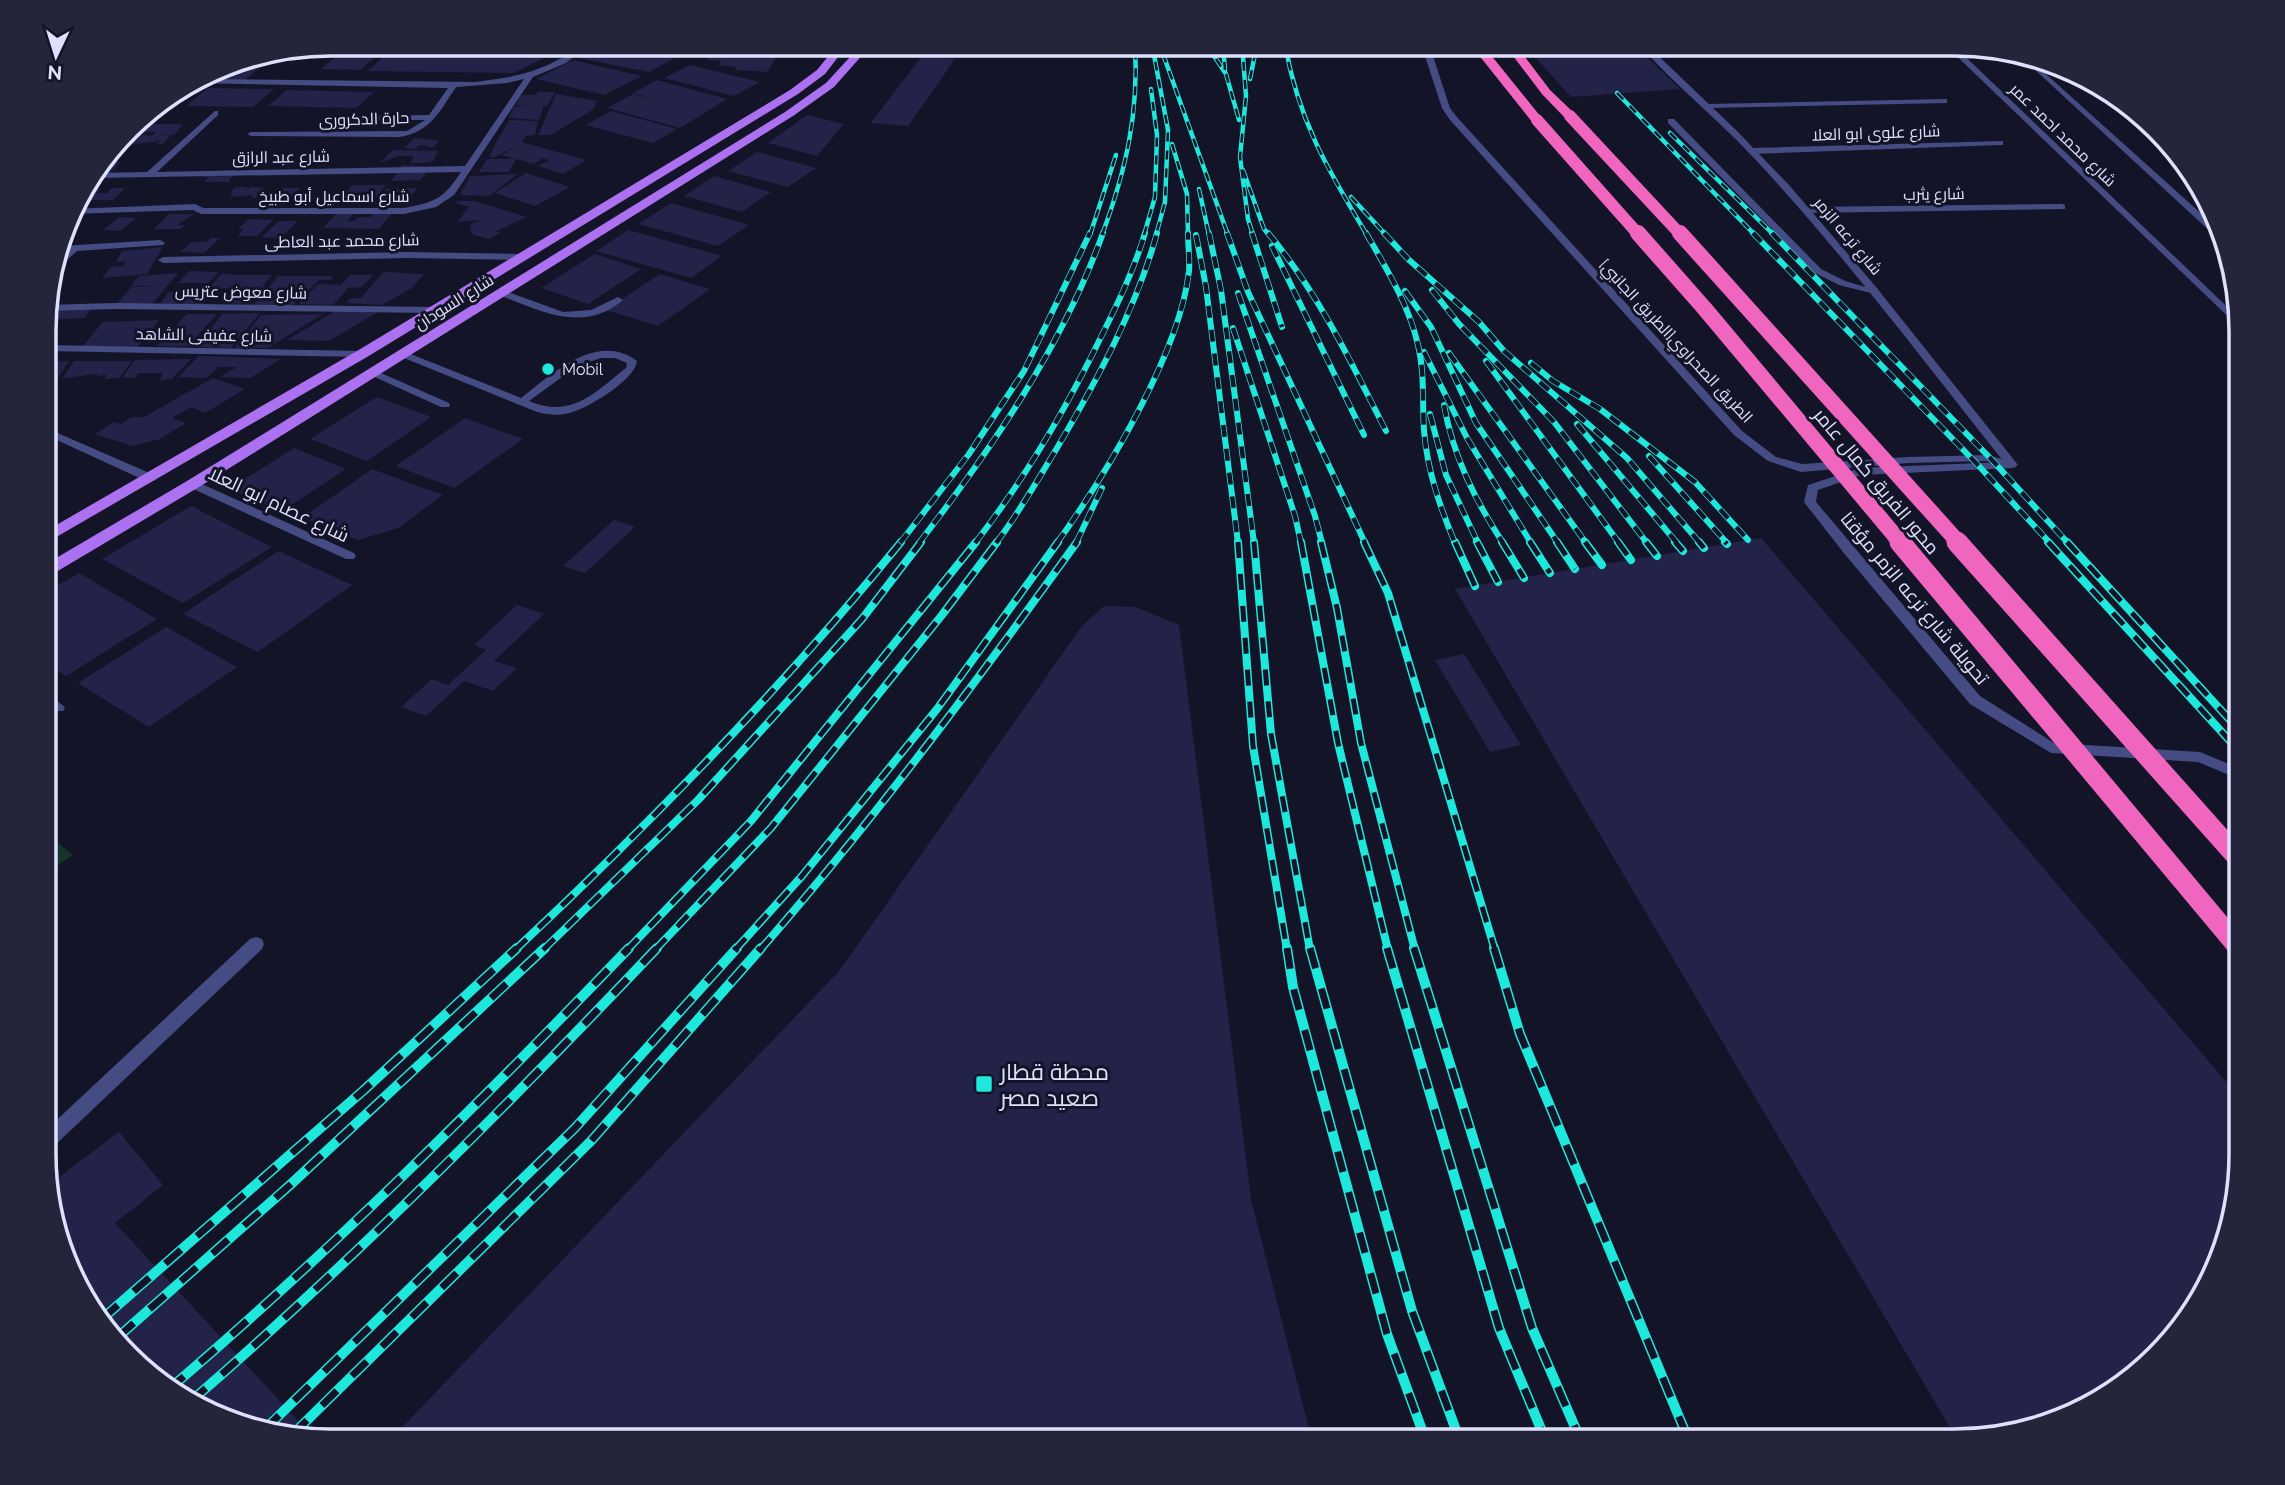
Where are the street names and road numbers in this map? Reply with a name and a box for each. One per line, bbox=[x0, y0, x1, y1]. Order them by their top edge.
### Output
street label: شارع محمد احمد عمر bbox=[2004, 79, 2120, 192]
street label: حارة الدكرورى bbox=[318, 108, 410, 131]
street label: شارع علوى ابو العلا bbox=[1811, 121, 1941, 147]
street label: شارع عبد الرازق bbox=[232, 147, 330, 169]
street label: شارع يثرب bbox=[1903, 184, 1965, 206]
street label: شارع اسماعيل أبو طبيخ bbox=[259, 187, 409, 208]
street label: شارع ترعه الزمر bbox=[1808, 193, 1886, 280]
street label: شارع محمد عبد العاطى bbox=[264, 230, 420, 254]
street label: الطريق الصحراوي[الطريق الجانبي] bbox=[1592, 255, 1757, 429]
street label: شارع السودان bbox=[411, 270, 498, 335]
street label: شارع معوض عتريس bbox=[175, 281, 307, 305]
street label: شارع عفيفى الشاهد bbox=[136, 324, 272, 348]
street label: محور الفريق كمال عامر bbox=[1807, 403, 1944, 560]
street label: شارع عصام ابو العلا bbox=[204, 462, 353, 549]
street label: تحويلة شارع ترعه الزمر مؤقتا bbox=[1834, 507, 1994, 691]

